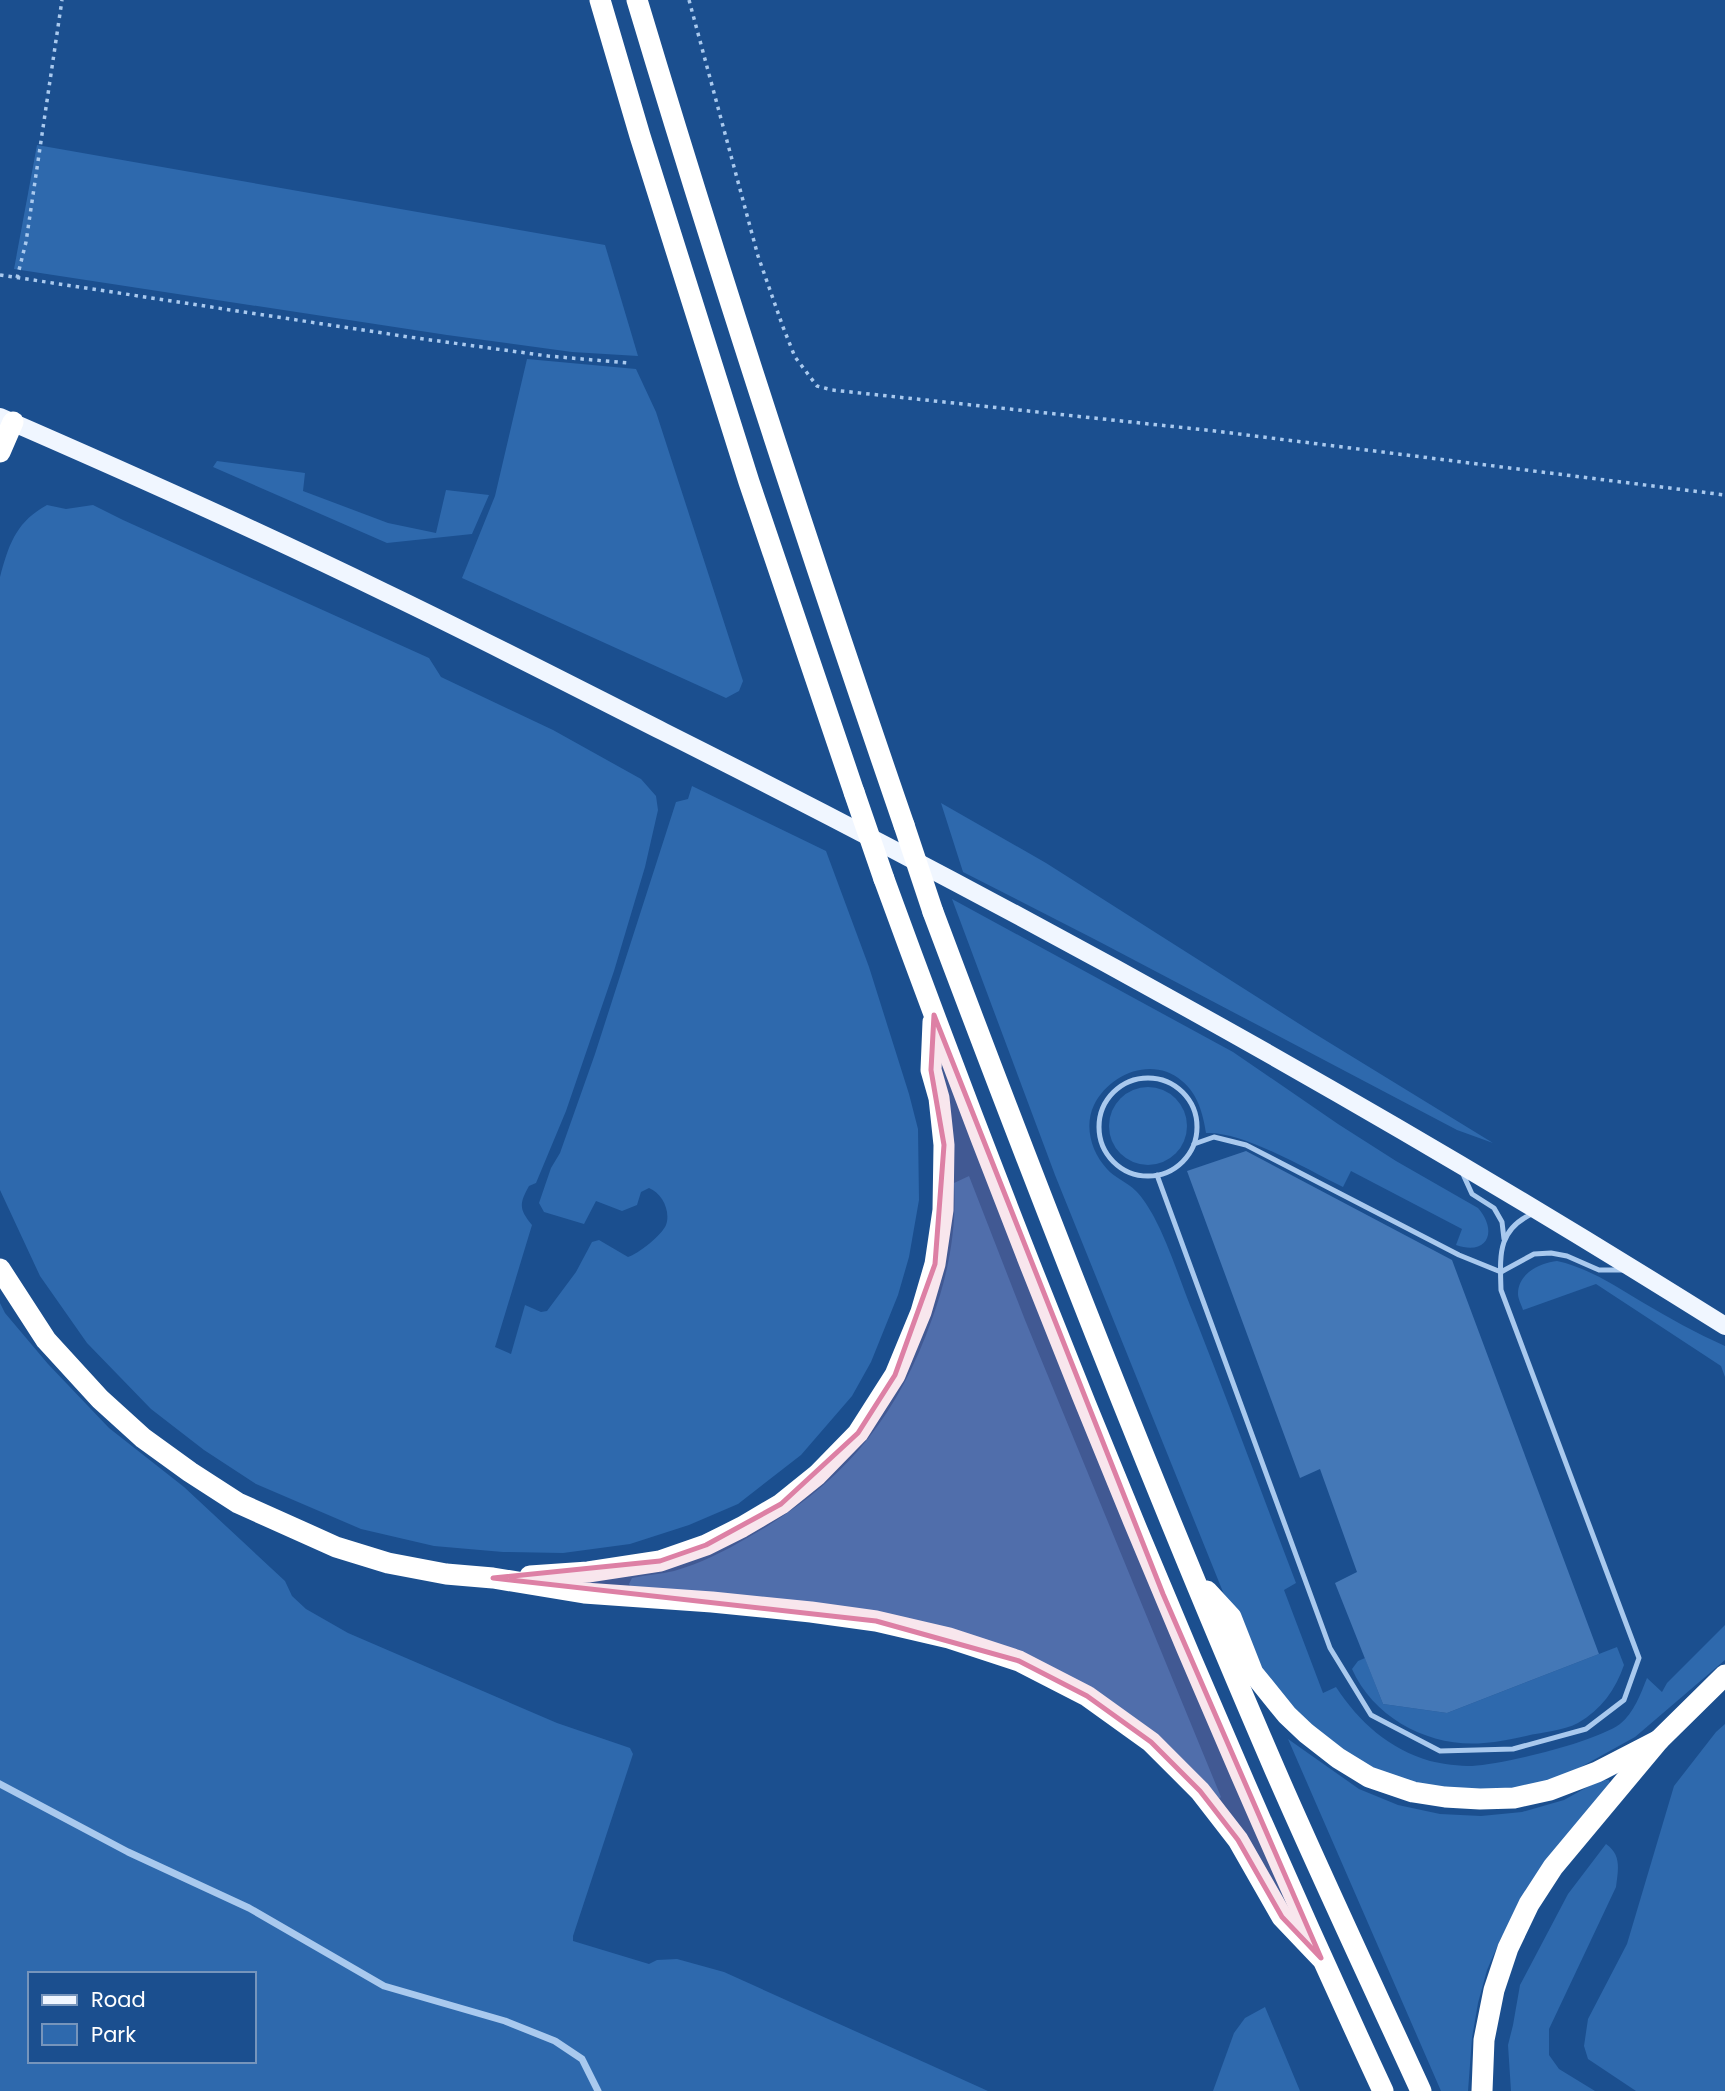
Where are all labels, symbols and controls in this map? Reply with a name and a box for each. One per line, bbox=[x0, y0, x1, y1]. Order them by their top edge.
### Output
legend bbox=[28, 1972, 256, 2063]
text: Road bbox=[91, 1985, 146, 2014]
text: Park bbox=[91, 2020, 136, 2049]

